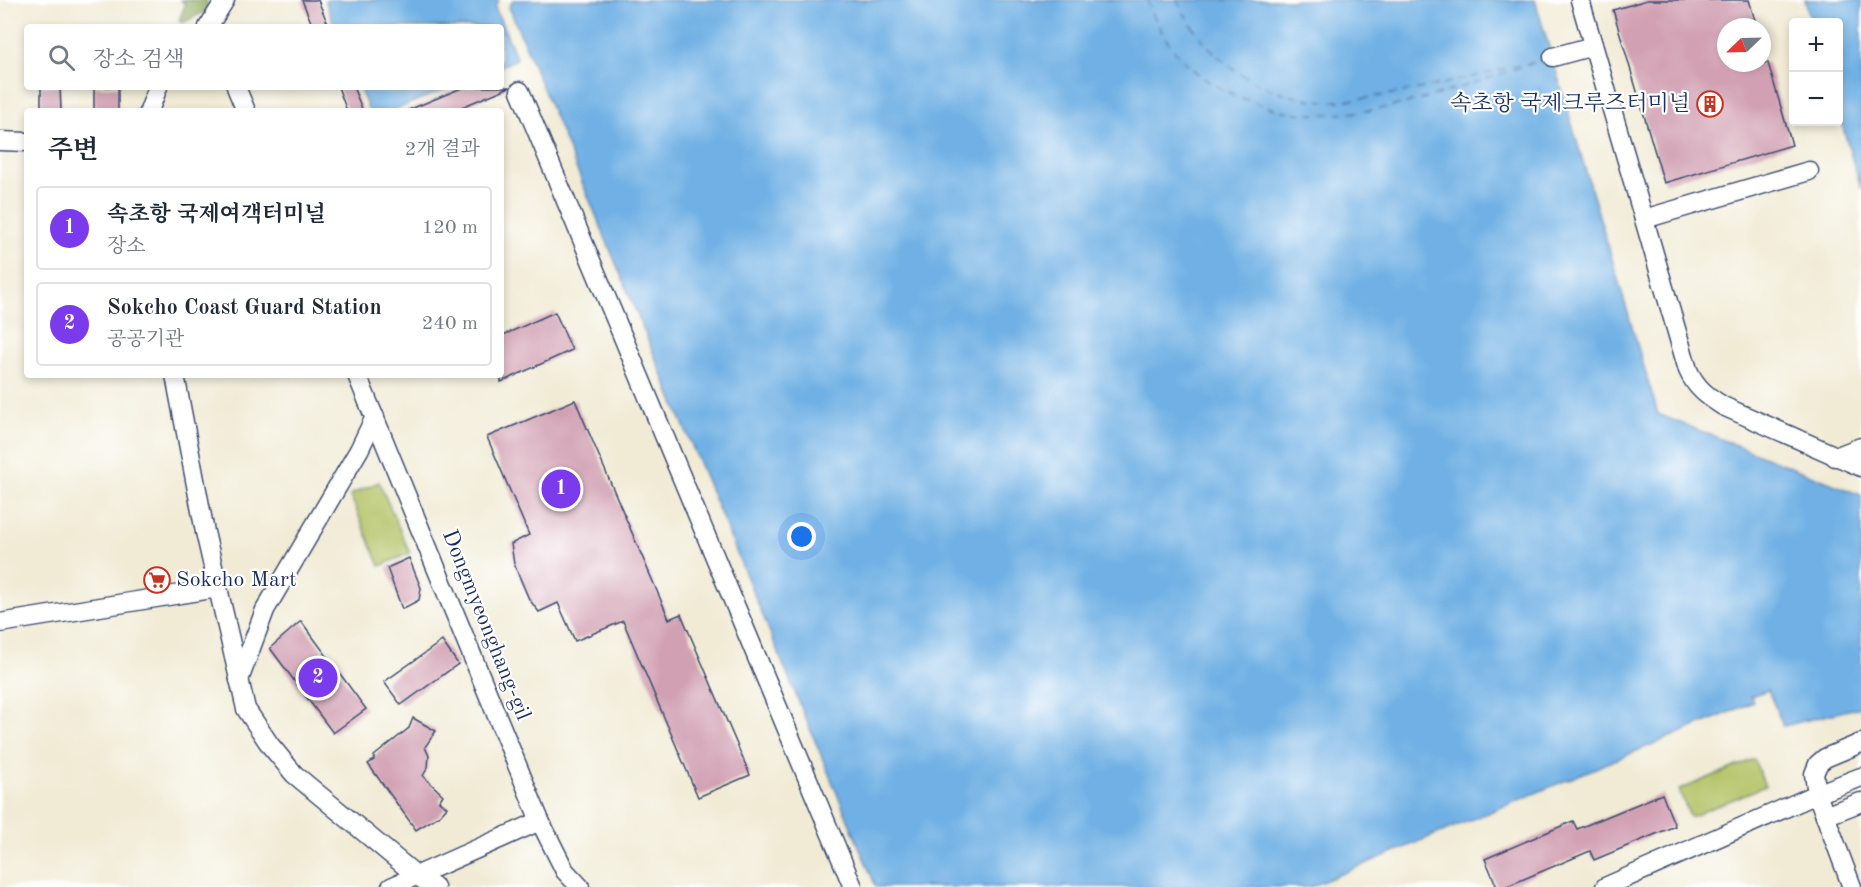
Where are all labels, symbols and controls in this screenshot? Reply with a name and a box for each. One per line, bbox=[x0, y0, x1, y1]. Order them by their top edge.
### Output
north arrow bbox=[1717, 18, 1771, 72]
map controls bbox=[1789, 18, 1843, 126]
button: + bbox=[1789, 18, 1843, 72]
search box bbox=[24, 24, 504, 90]
icon: search bbox=[45, 41, 78, 74]
text: 장소 검색 bbox=[93, 49, 184, 71]
button: − bbox=[1789, 72, 1843, 126]
building icon: 속초항 국제크루즈터미널 bbox=[1695, 89, 1725, 119]
place label: 속초항 국제크루즈터미널 bbox=[1450, 91, 1690, 115]
text: 주변 bbox=[48, 138, 98, 164]
text: 2개 결과 bbox=[405, 140, 480, 160]
text: 속초항 국제여객터미널 bbox=[107, 204, 326, 226]
text: 1 bbox=[64, 218, 75, 238]
text: 120 m bbox=[422, 218, 478, 238]
text: 장소 bbox=[107, 237, 146, 257]
text: Sokcho Coast Guard Station bbox=[107, 297, 382, 319]
text: 2 bbox=[64, 314, 75, 334]
text: 240 m bbox=[422, 314, 478, 334]
text: 공공기관 bbox=[107, 330, 184, 350]
pin: 1 bbox=[542, 466, 580, 512]
your location bbox=[787, 522, 816, 551]
street label: Dongmyeonghang-gil bbox=[438, 527, 534, 723]
supermarket icon: Sokcho Mart bbox=[142, 565, 172, 595]
place label: Sokcho Mart bbox=[176, 569, 297, 591]
pin: 2 bbox=[298, 656, 338, 700]

